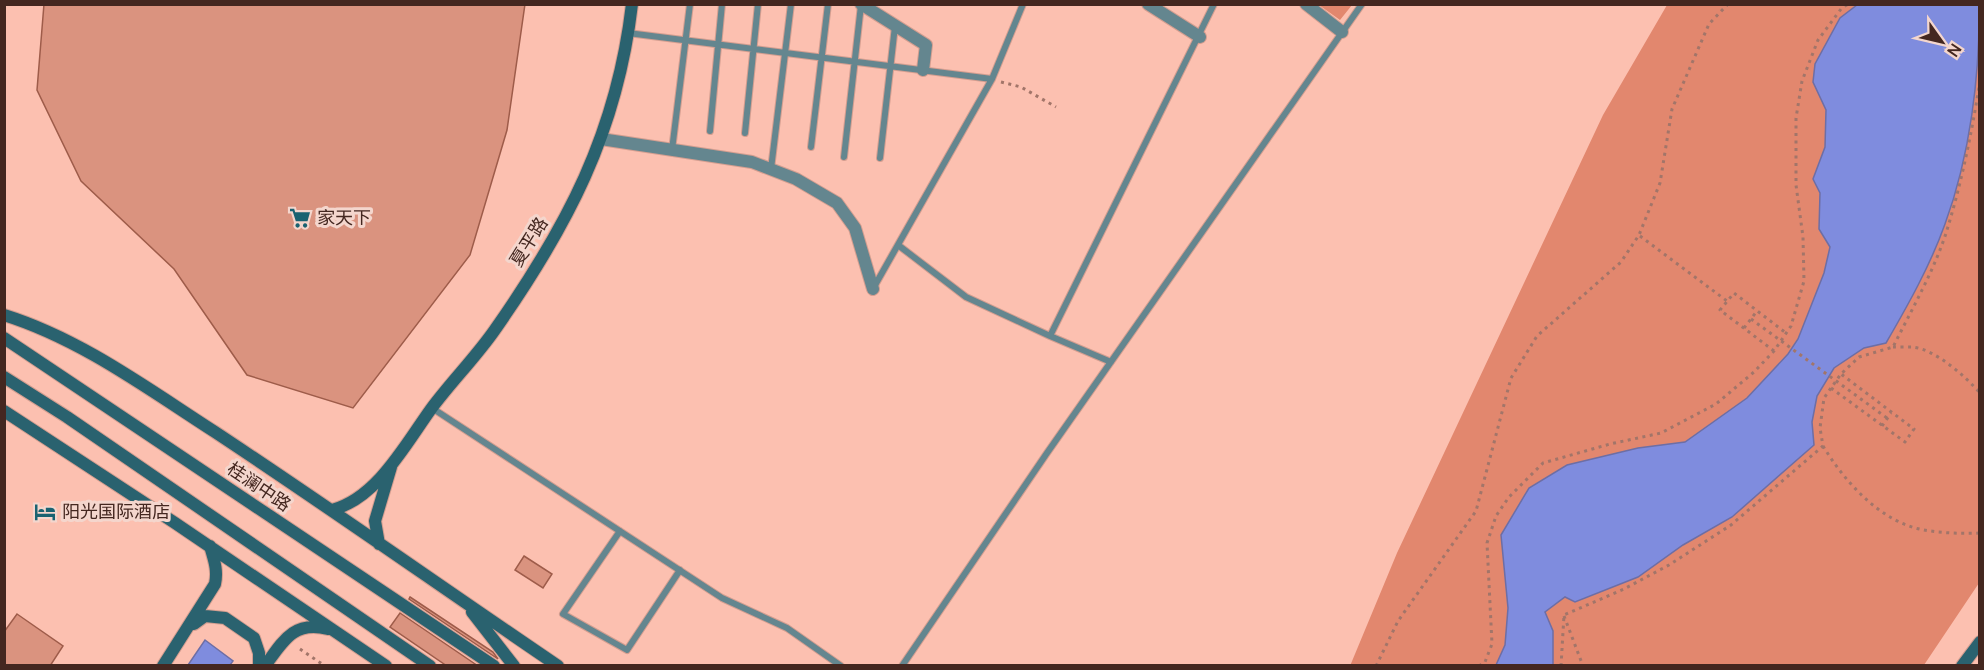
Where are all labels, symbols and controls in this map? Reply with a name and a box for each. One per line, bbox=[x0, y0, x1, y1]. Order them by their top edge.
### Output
north arrow bbox=[1912, 12, 1972, 72]
text: N bbox=[1942, 39, 1967, 61]
place label: 家天下 bbox=[317, 205, 371, 229]
supermarket icon: 家天下 bbox=[288, 206, 312, 230]
street label: 夏平路 bbox=[504, 212, 553, 271]
street label: 桂澜中路 bbox=[223, 456, 296, 516]
place label: 阳光国际酒店 bbox=[62, 499, 170, 523]
hotel icon: 阳光国际酒店 bbox=[33, 500, 57, 524]

